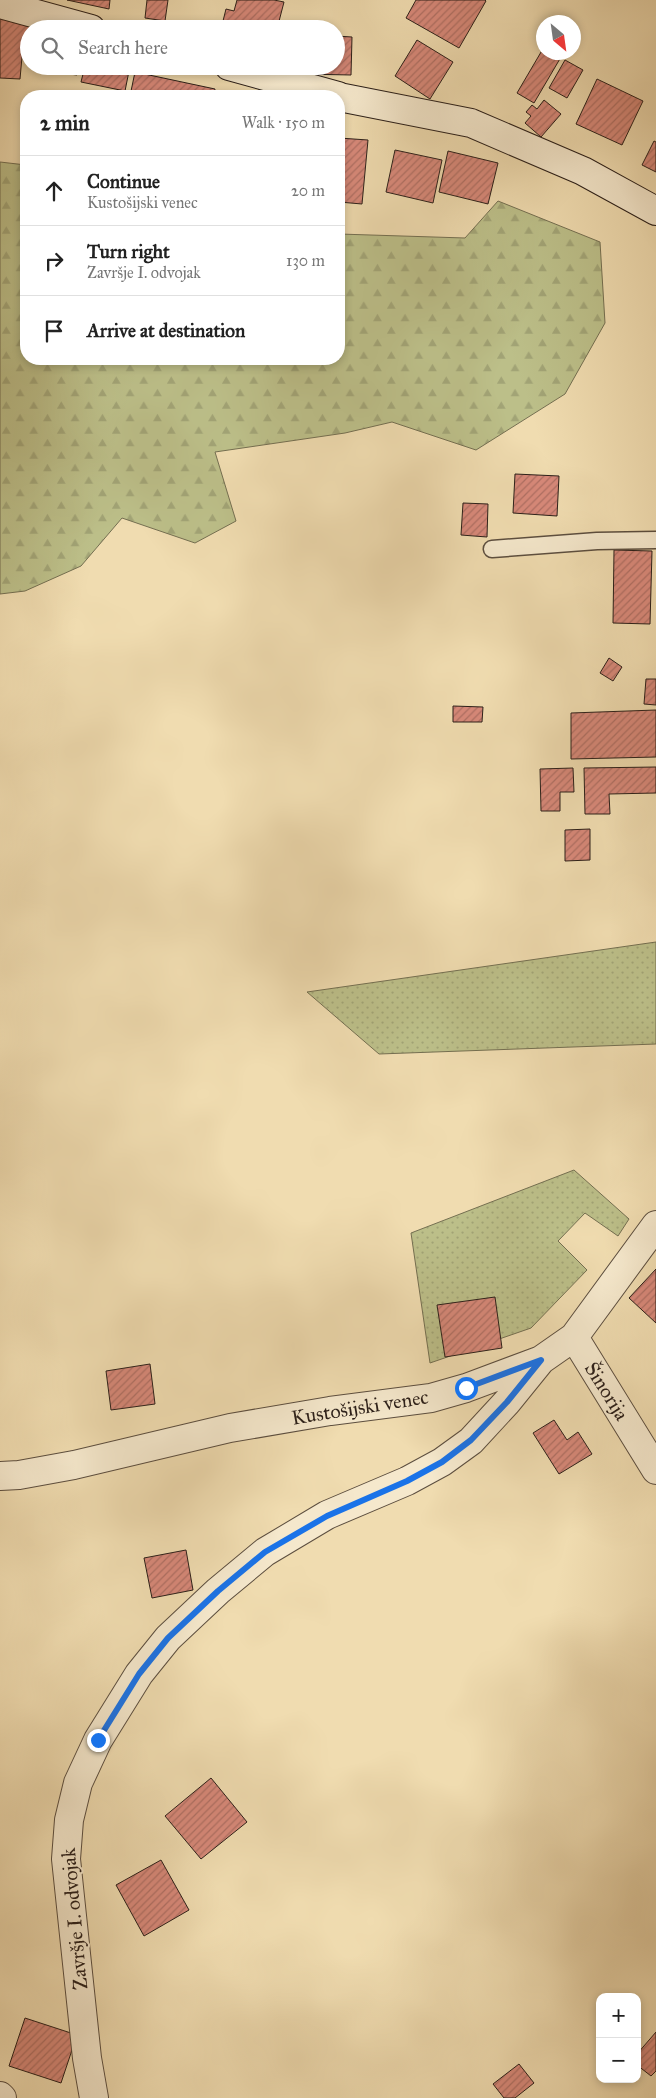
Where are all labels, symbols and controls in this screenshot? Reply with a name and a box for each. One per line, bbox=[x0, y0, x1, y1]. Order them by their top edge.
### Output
north arrow bbox=[536, 15, 581, 60]
search box bbox=[20, 20, 345, 75]
icon: search bbox=[38, 34, 66, 62]
text: Search here bbox=[78, 36, 168, 59]
text: 2 min bbox=[40, 110, 90, 136]
text: Walk · 150 m bbox=[242, 113, 325, 132]
text: Continue bbox=[87, 170, 160, 193]
icon: ahead bbox=[40, 177, 68, 205]
text: 20 m bbox=[291, 181, 325, 200]
text: Kustošijski venec bbox=[87, 193, 198, 212]
text: Turn right bbox=[87, 240, 170, 263]
icon: right bbox=[40, 247, 68, 275]
text: 130 m bbox=[286, 251, 325, 270]
text: Završje I. odvojak bbox=[87, 263, 201, 282]
icon: arrive bbox=[40, 317, 68, 345]
text: Arrive at destination bbox=[87, 319, 245, 342]
street label: Šinorija bbox=[580, 1357, 635, 1425]
route start bbox=[455, 1377, 478, 1400]
street label: Kustošijski venec bbox=[290, 1384, 430, 1430]
route end bbox=[87, 1729, 110, 1752]
street label: Završje I. odvojak bbox=[56, 1846, 92, 1991]
map controls bbox=[596, 1993, 641, 2083]
button: + bbox=[596, 1993, 641, 2038]
button: − bbox=[596, 2038, 641, 2083]

